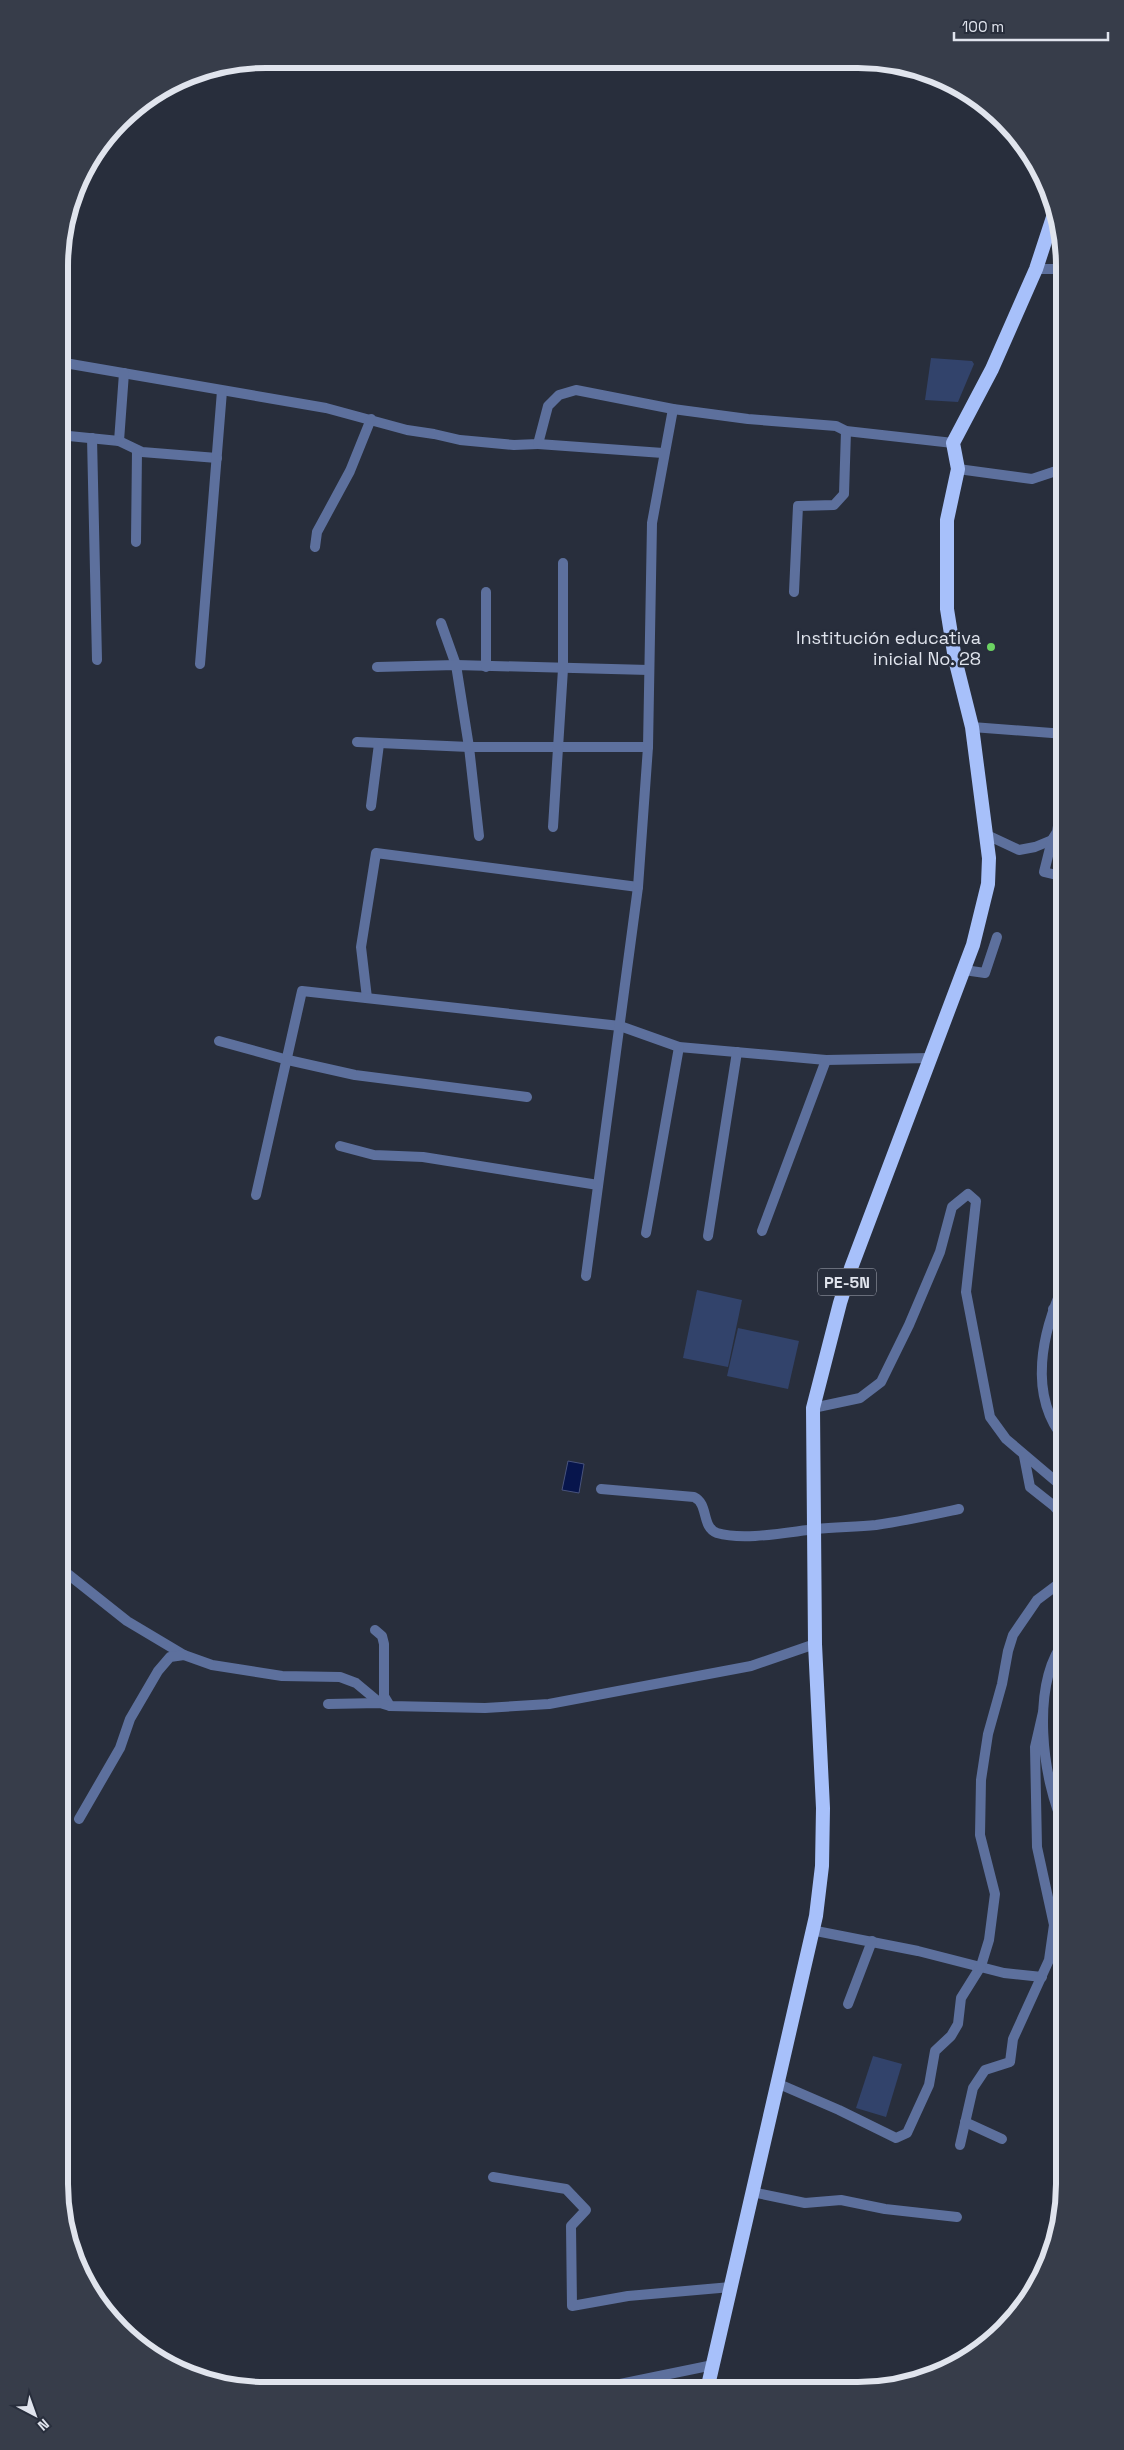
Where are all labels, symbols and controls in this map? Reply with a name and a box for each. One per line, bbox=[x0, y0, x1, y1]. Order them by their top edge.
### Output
scale bar bbox=[954, 10, 1108, 42]
text: 100 m bbox=[962, 17, 1004, 36]
place label: Institución educativa inicial No. 28 bbox=[796, 626, 981, 670]
marker: Institución educativa inicial No. 28 bbox=[985, 641, 997, 653]
road number: PE-5N bbox=[818, 1268, 876, 1295]
north arrow bbox=[10, 2390, 60, 2440]
text: N bbox=[34, 2415, 53, 2435]

